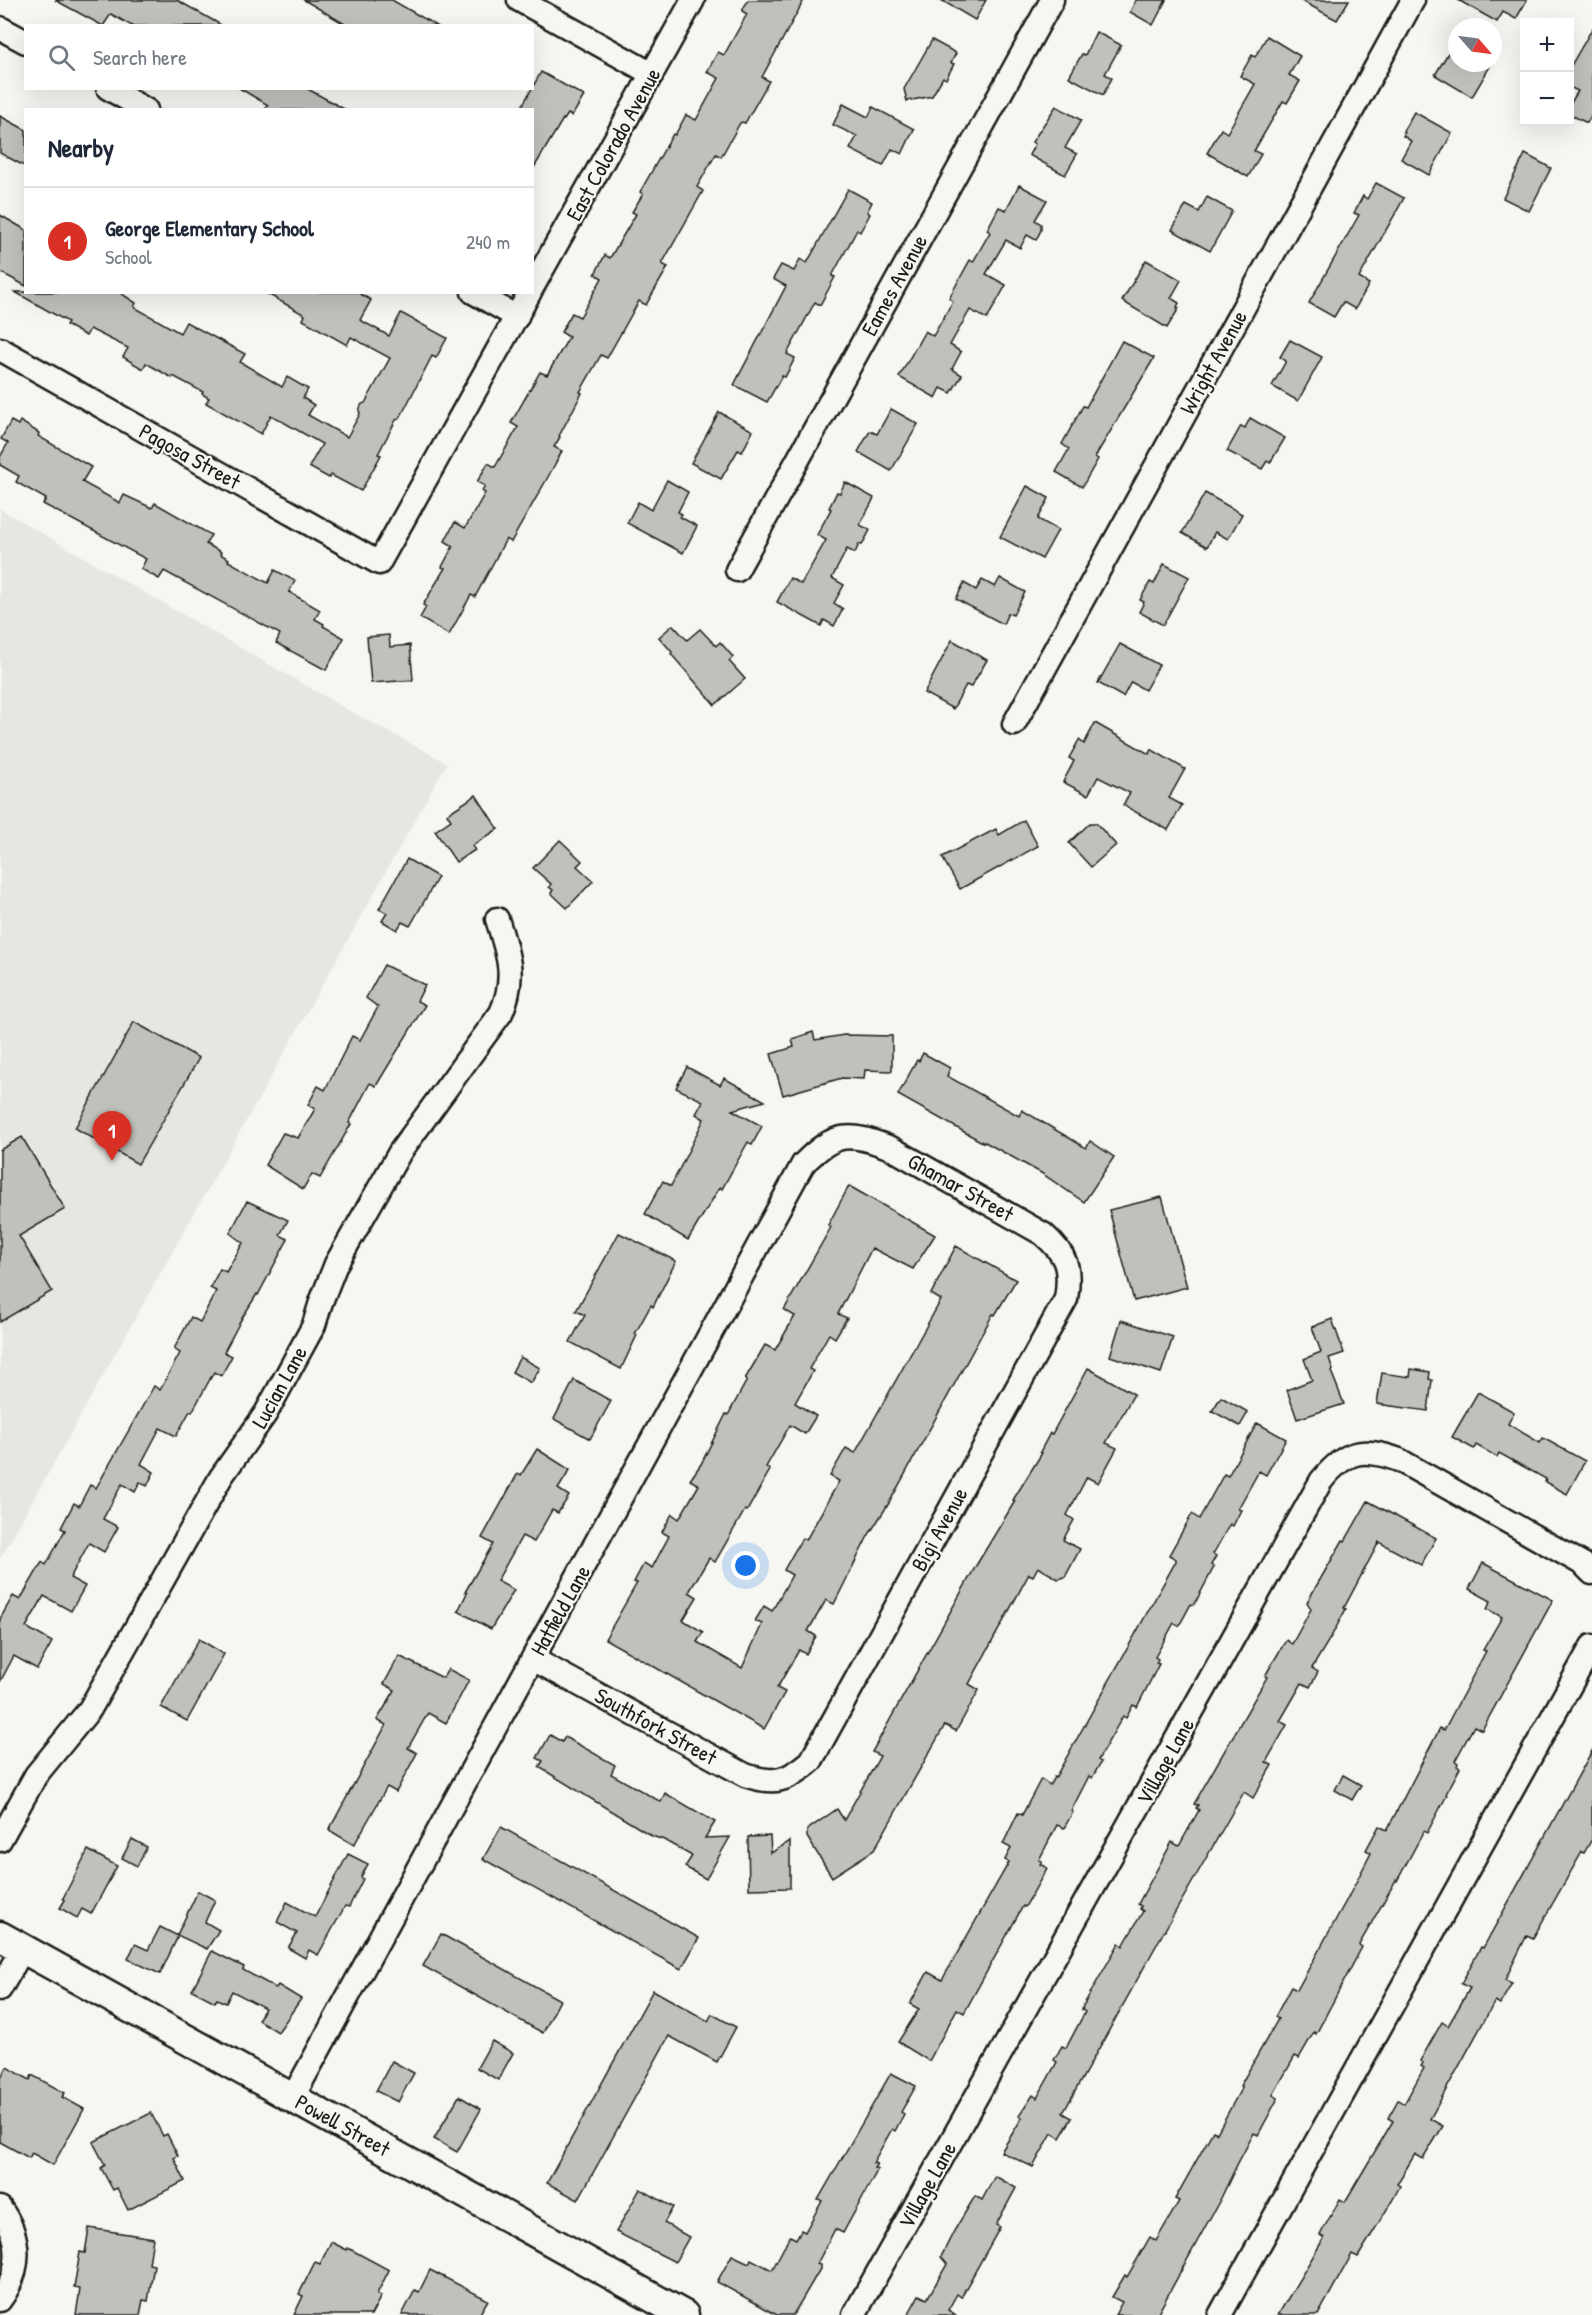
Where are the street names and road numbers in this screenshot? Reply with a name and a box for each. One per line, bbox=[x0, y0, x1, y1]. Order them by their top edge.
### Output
street label: East Colorado Avenue bbox=[559, 62, 668, 226]
street label: Eames Avenue bbox=[854, 229, 934, 341]
street label: Wright Avenue bbox=[1172, 304, 1254, 419]
street label: Pagosa Street bbox=[134, 416, 246, 496]
street label: Ghamar Street bbox=[903, 1146, 1020, 1229]
street label: Lucian Lane bbox=[244, 1340, 314, 1433]
street label: Bigi Avenue bbox=[904, 1481, 974, 1576]
street label: Hatfield Lane bbox=[523, 1559, 597, 1661]
street label: Southfork Street bbox=[590, 1680, 723, 1772]
street label: Village Lane bbox=[1129, 1712, 1201, 1810]
street label: Powell Street bbox=[290, 2087, 396, 2164]
street label: Village Lane bbox=[891, 2136, 963, 2234]

